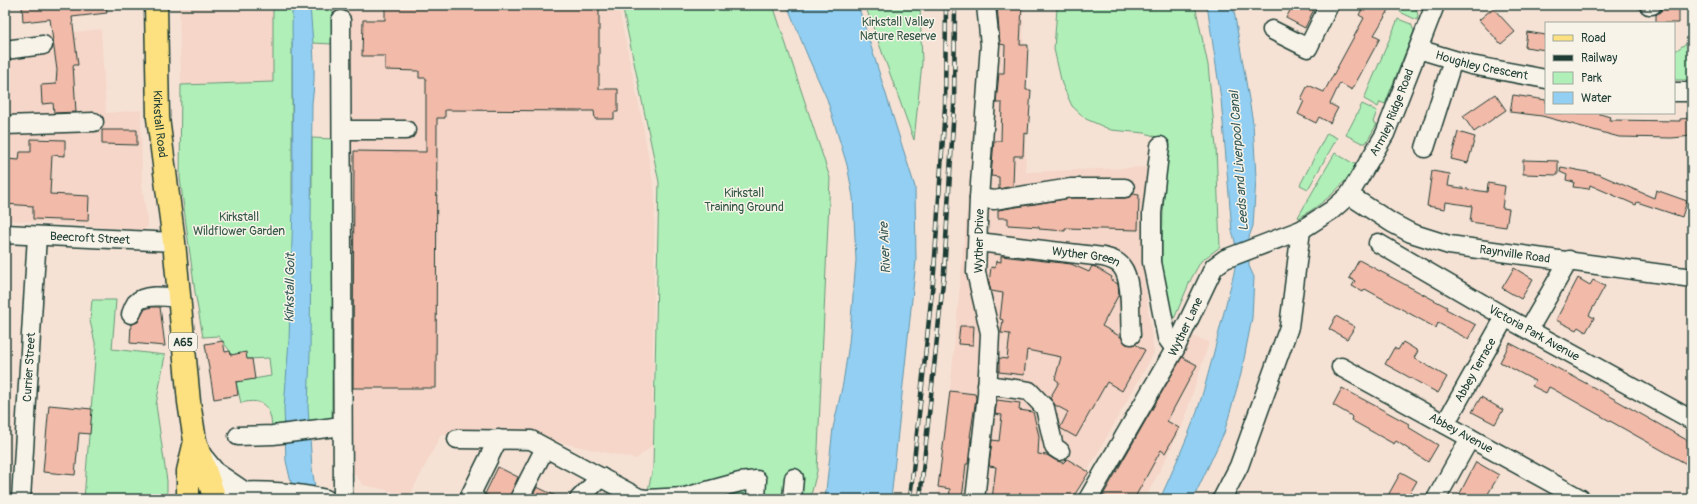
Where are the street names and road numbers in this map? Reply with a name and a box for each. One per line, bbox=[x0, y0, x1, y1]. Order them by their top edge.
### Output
street label: Houghley Crescent bbox=[1434, 48, 1529, 84]
street label: Armley Ridge Road bbox=[1367, 67, 1418, 159]
street label: Kirkstall Road bbox=[150, 90, 170, 159]
street label: Wyther Drive bbox=[971, 209, 988, 273]
street label: Beecroft Street bbox=[49, 229, 130, 248]
street label: Raynville Road bbox=[1478, 242, 1551, 267]
street label: Wyther Green bbox=[1051, 244, 1123, 270]
street label: Wyther Lane bbox=[1165, 295, 1206, 359]
street label: Victoria Park Avenue bbox=[1485, 302, 1582, 365]
street label: Currier Street bbox=[20, 332, 39, 402]
road number: A65 bbox=[169, 333, 197, 351]
street label: Abbey Terrace bbox=[1452, 335, 1500, 405]
street label: Abbey Avenue bbox=[1426, 410, 1495, 457]

